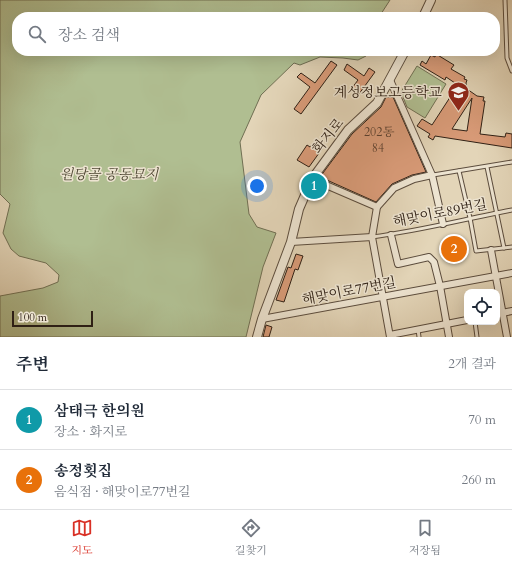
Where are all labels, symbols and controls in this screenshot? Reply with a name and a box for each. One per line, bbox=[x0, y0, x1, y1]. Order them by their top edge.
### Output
search box bbox=[12, 12, 500, 56]
icon: search bbox=[26, 23, 48, 45]
text: 장소 검색 bbox=[58, 25, 120, 45]
school or university icon: 계성정보고등학교 bbox=[445, 79, 471, 112]
place label: 계성정보고등학교 bbox=[334, 83, 442, 102]
street label: 화지로 bbox=[308, 114, 348, 158]
house number: 202동 bbox=[364, 124, 394, 140]
house number: 84 bbox=[372, 140, 384, 156]
park label: 원당골 공동묘지 bbox=[60, 165, 160, 184]
pin: 1 bbox=[301, 171, 327, 201]
your location bbox=[247, 176, 267, 196]
street label: 해맞이로89번길 bbox=[391, 195, 489, 231]
pin: 2 bbox=[441, 234, 467, 264]
street label: 해맞이로77번길 bbox=[300, 273, 398, 309]
map controls bbox=[464, 289, 500, 325]
button: locate bbox=[464, 289, 500, 325]
scale bar bbox=[12, 309, 93, 328]
text: 100 m bbox=[18, 310, 47, 325]
text: 주변 bbox=[16, 353, 49, 376]
text: 2개 결과 bbox=[448, 355, 496, 373]
text: 삼태극 한의원 bbox=[54, 401, 145, 421]
text: 1 bbox=[26, 411, 32, 429]
text: 70 m bbox=[468, 411, 496, 429]
text: 장소 · 화지로 bbox=[54, 423, 127, 441]
text: 송정횟집 bbox=[54, 461, 112, 481]
text: 2 bbox=[26, 471, 32, 489]
text: 260 m bbox=[462, 471, 496, 489]
text: 음식점 · 해맞이로77번길 bbox=[54, 483, 191, 501]
tab: 지도 bbox=[71, 517, 93, 558]
tab: 길찾기 bbox=[235, 517, 267, 558]
tab: 저장됨 bbox=[409, 517, 441, 558]

